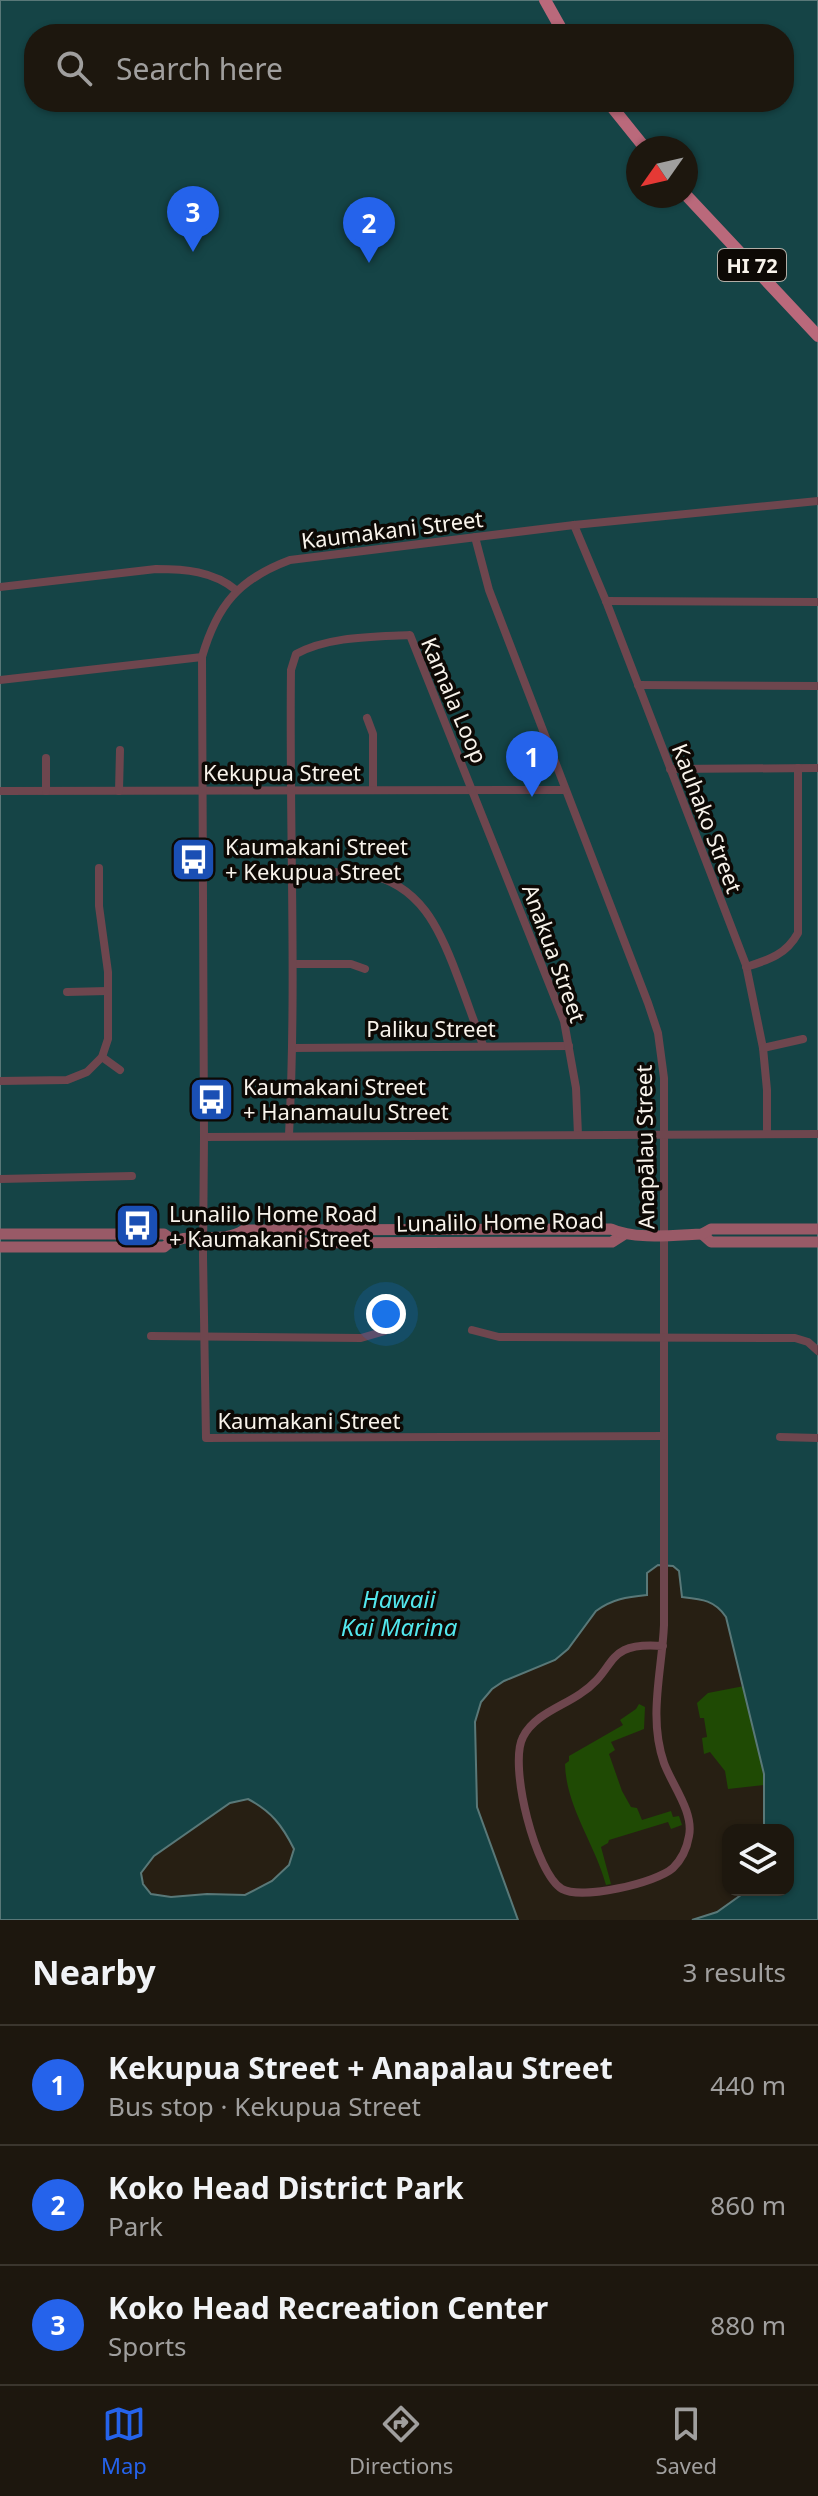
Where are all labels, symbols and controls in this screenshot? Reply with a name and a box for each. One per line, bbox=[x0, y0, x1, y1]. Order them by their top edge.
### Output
search box bbox=[24, 24, 794, 112]
icon: search bbox=[52, 46, 96, 90]
text: Search here bbox=[116, 48, 283, 89]
north arrow bbox=[626, 136, 698, 208]
pin: 3 bbox=[167, 186, 219, 252]
pin: 2 bbox=[343, 197, 395, 263]
road number: HI 72 bbox=[718, 249, 786, 281]
street label: Kaumakani Street bbox=[299, 503, 485, 555]
street label: Kamala Loop bbox=[415, 632, 495, 768]
pin: 1 bbox=[506, 731, 558, 797]
street label: Kauhako Street bbox=[666, 739, 750, 897]
street label: Kekupua Street bbox=[203, 757, 361, 787]
place label: Kaumakani Street + Kekupua Street bbox=[225, 831, 408, 886]
bus stop icon: Kaumakani Street + Kekupua Street bbox=[170, 835, 218, 883]
street label: Anakua Street bbox=[516, 880, 594, 1026]
street label: Paliku Street bbox=[366, 1013, 496, 1043]
street label: Anapālau Street bbox=[628, 1064, 660, 1230]
place label: Kaumakani Street + Hanamaulu Street bbox=[243, 1071, 449, 1126]
bus stop icon: Kaumakani Street + Hanamaulu Street bbox=[188, 1075, 236, 1123]
place label: Lunalilo Home Road + Kaumakani Street bbox=[169, 1198, 377, 1253]
bus stop icon: Lunalilo Home Road + Kaumakani Street bbox=[114, 1202, 162, 1250]
street label: Lunalilo Home Road bbox=[396, 1204, 604, 1238]
your location bbox=[366, 1294, 406, 1334]
street label: Kaumakani Street bbox=[218, 1405, 401, 1435]
water label: Hawaii Kai Marina bbox=[341, 1582, 458, 1643]
map controls bbox=[722, 1824, 794, 1896]
button: layers bbox=[722, 1824, 794, 1896]
text: Nearby bbox=[32, 1949, 156, 1995]
text: 3 results bbox=[682, 1954, 786, 1990]
text: Kekupua Street + Anapalau Street bbox=[108, 2047, 613, 2088]
text: 1 bbox=[51, 2067, 65, 2103]
text: 440 m bbox=[710, 2067, 786, 2103]
text: Bus stop · Kekupua Street bbox=[108, 2088, 421, 2124]
text: Koko Head District Park bbox=[108, 2167, 464, 2208]
text: 2 bbox=[51, 2187, 65, 2223]
text: 860 m bbox=[710, 2187, 786, 2223]
text: Park bbox=[108, 2208, 163, 2244]
text: Koko Head Recreation Center bbox=[108, 2287, 548, 2328]
text: 3 bbox=[51, 2307, 65, 2343]
text: 880 m bbox=[710, 2307, 786, 2343]
text: Sports bbox=[108, 2328, 187, 2364]
tab: Map bbox=[101, 2402, 147, 2480]
tab: Directions bbox=[349, 2402, 453, 2480]
tab: Saved bbox=[655, 2402, 717, 2480]

